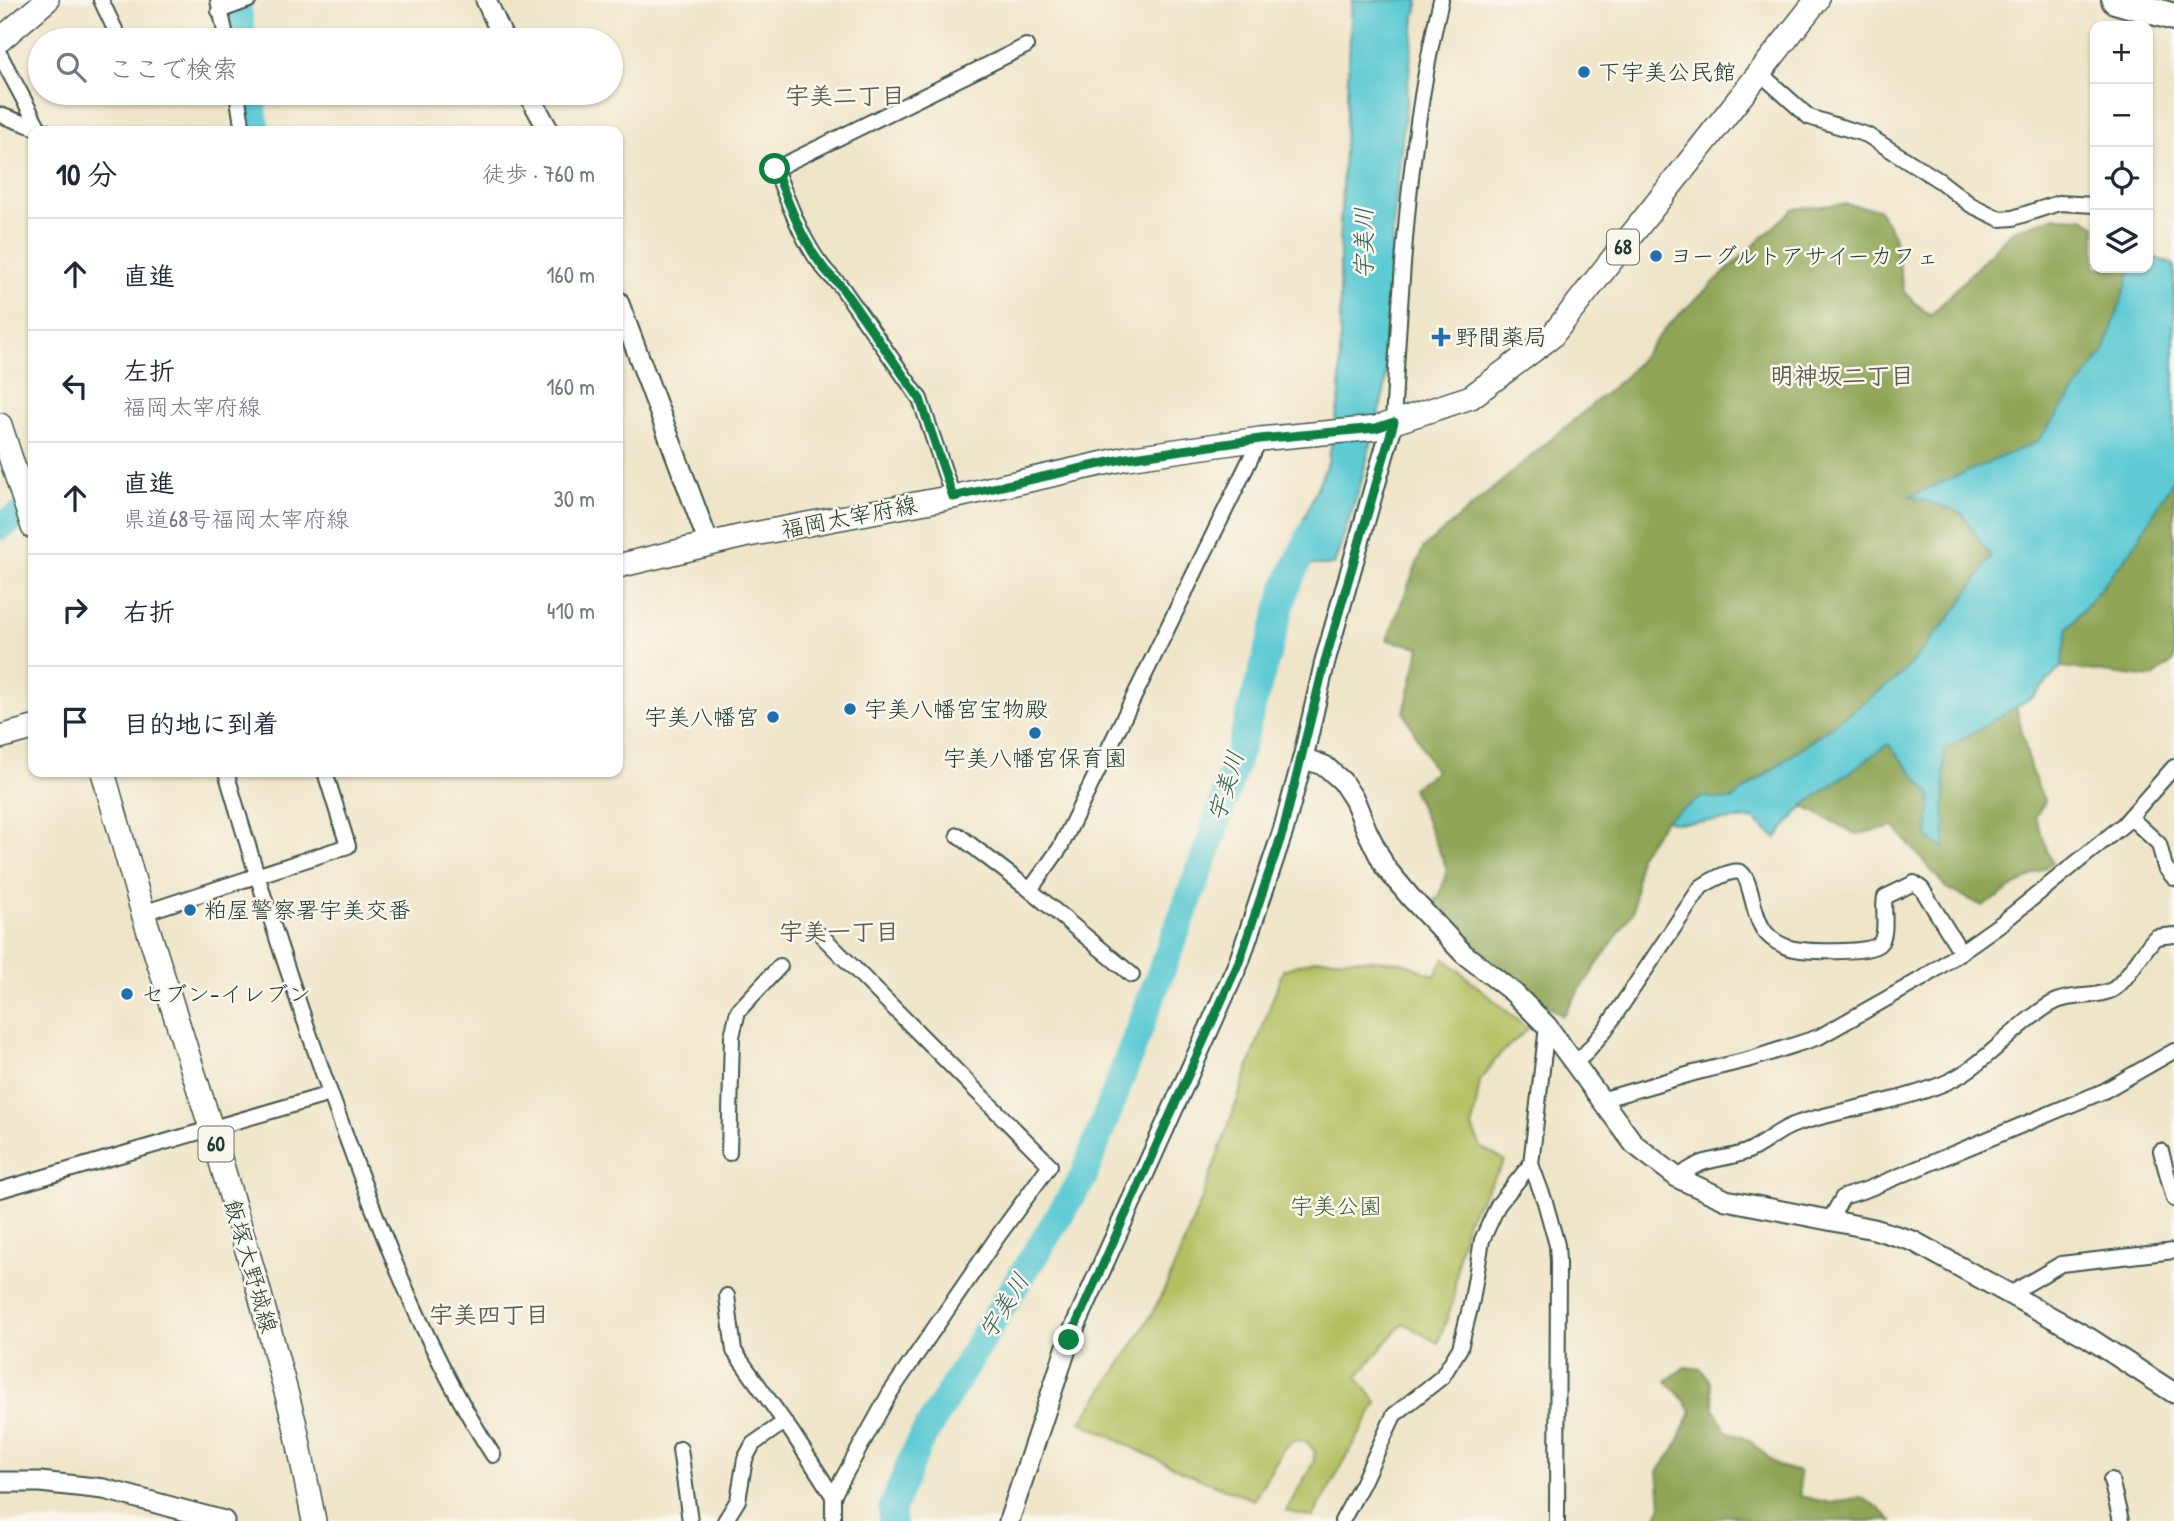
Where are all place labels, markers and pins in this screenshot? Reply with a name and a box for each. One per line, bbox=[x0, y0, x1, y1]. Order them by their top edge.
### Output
place label: 下宇美公民館 bbox=[1598, 56, 1736, 87]
marker: 下宇美公民館 bbox=[1576, 64, 1592, 80]
place label: ヨーグルトアサイーカフェ bbox=[1670, 240, 1939, 271]
marker: ヨーグルトアサイーカフェ bbox=[1648, 248, 1664, 264]
place label: 野間薬局 bbox=[1455, 321, 1547, 352]
marker: 野間薬局 bbox=[1433, 329, 1449, 345]
place label: 宇美八幡宮宝物殿 bbox=[864, 693, 1048, 724]
place label: 宇美八幡宮 bbox=[644, 701, 759, 732]
marker: 宇美八幡宮宝物殿 bbox=[842, 701, 858, 717]
marker: 宇美八幡宮 bbox=[765, 709, 781, 725]
marker: 宇美八幡宮保育園 bbox=[1027, 725, 1043, 741]
place label: 宇美八幡宮保育園 bbox=[943, 742, 1127, 773]
place label: 粕屋警察署宇美交番 bbox=[204, 894, 411, 925]
marker: 粕屋警察署宇美交番 bbox=[182, 902, 198, 918]
place label: セブン-イレブン bbox=[141, 978, 311, 1009]
marker: セブン-イレブン bbox=[119, 986, 135, 1002]

